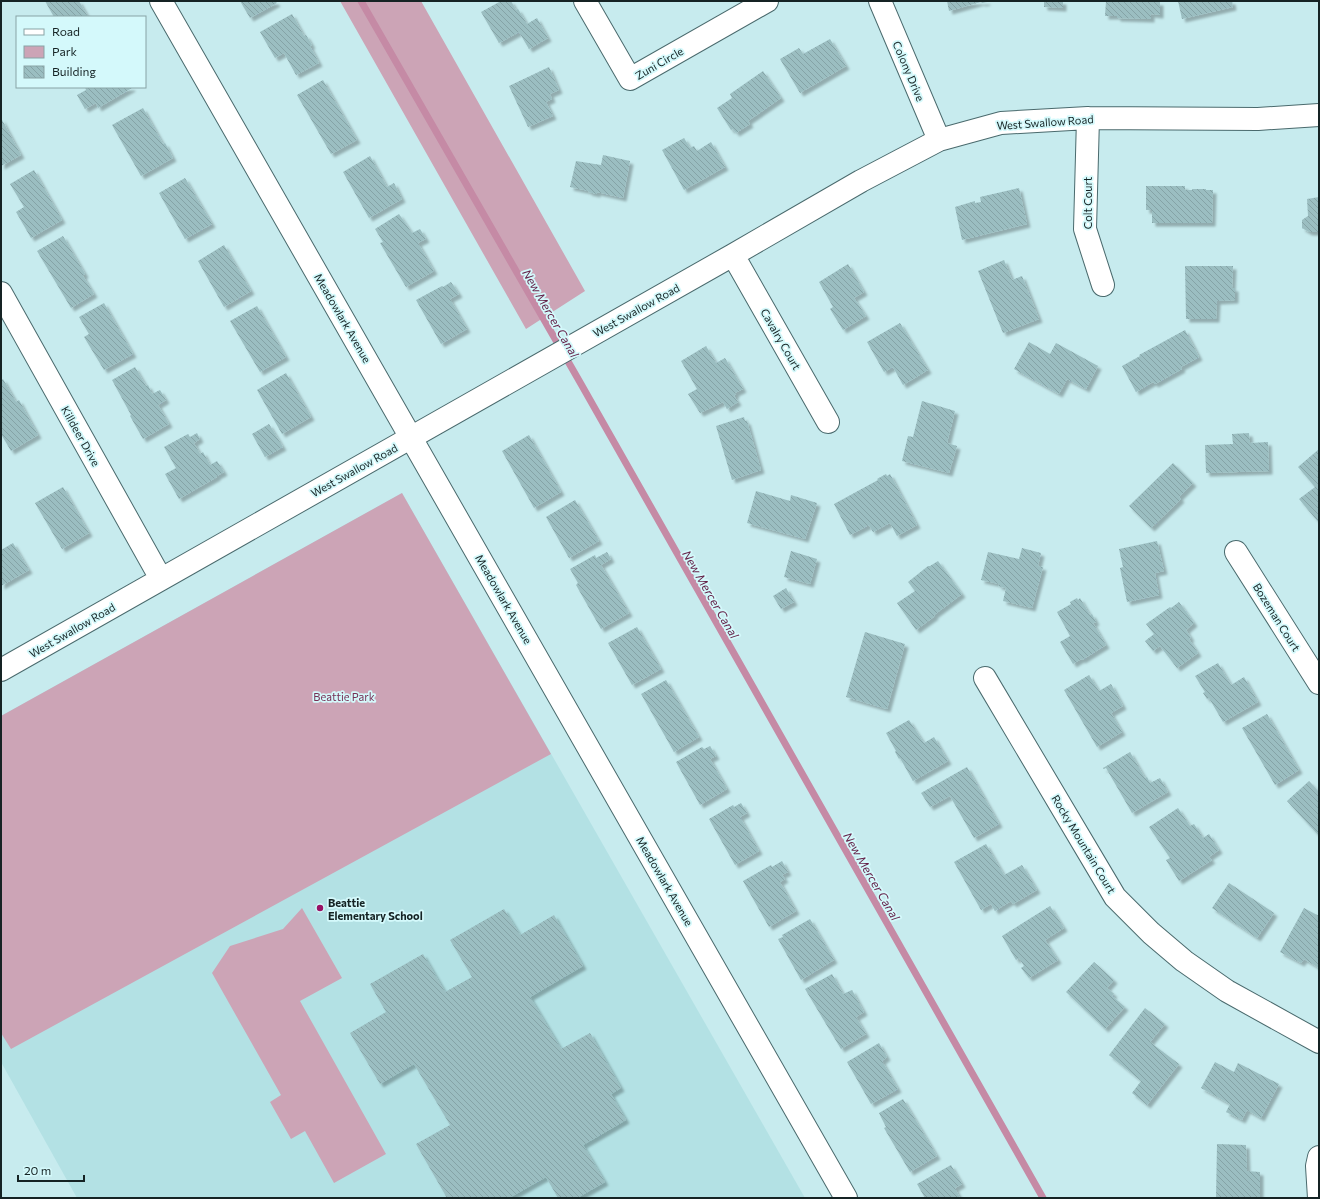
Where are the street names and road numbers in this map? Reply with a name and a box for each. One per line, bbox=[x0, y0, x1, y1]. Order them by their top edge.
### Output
street label: Colony Drive bbox=[891, 39, 928, 103]
street label: Zuni Circle bbox=[633, 44, 686, 82]
street label: West Swallow Road bbox=[996, 112, 1094, 132]
street label: Colt Court bbox=[1081, 176, 1094, 229]
street label: Meadowlark Avenue bbox=[312, 271, 374, 365]
street label: West Swallow Road bbox=[590, 281, 682, 339]
street label: Cavalry Court bbox=[758, 306, 804, 372]
street label: Killdeer Drive bbox=[59, 404, 103, 469]
street label: West Swallow Road bbox=[308, 441, 400, 499]
street label: Meadowlark Avenue bbox=[473, 552, 535, 646]
street label: Bozeman Court bbox=[1251, 581, 1303, 654]
street label: West Swallow Road bbox=[27, 600, 117, 660]
street label: Rocky Mountain Court bbox=[1049, 792, 1119, 896]
street label: Meadowlark Avenue bbox=[634, 834, 696, 928]

